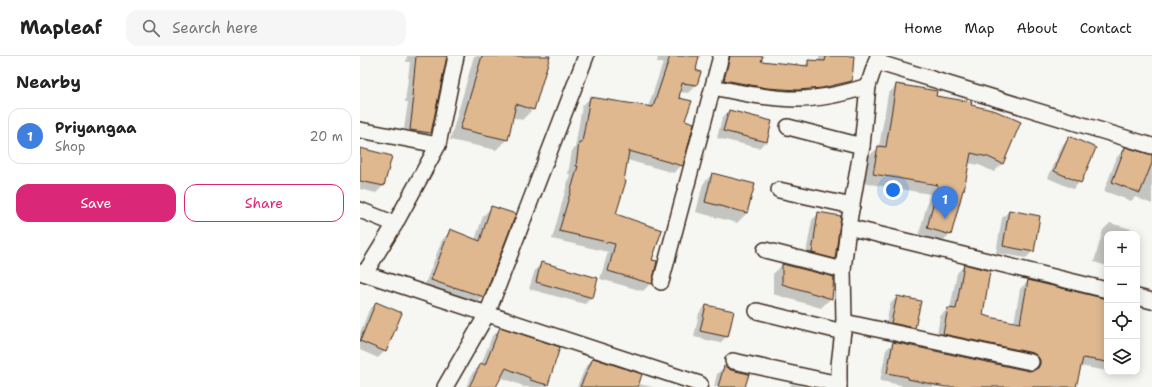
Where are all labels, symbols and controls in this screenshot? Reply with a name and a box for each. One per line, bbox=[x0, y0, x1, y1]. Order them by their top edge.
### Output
search box bbox=[126, 10, 406, 46]
text: Mapleaf bbox=[20, 15, 102, 40]
icon: search bbox=[140, 17, 162, 39]
text: Search here bbox=[172, 18, 258, 38]
text: Home bbox=[904, 19, 943, 37]
text: Map bbox=[965, 19, 995, 37]
text: About bbox=[1017, 19, 1058, 37]
text: Contact bbox=[1080, 19, 1132, 37]
text: Nearby bbox=[16, 71, 81, 93]
text: Priyangaa bbox=[55, 118, 136, 138]
text: 1 bbox=[27, 128, 33, 145]
text: 20 m bbox=[310, 128, 343, 145]
text: Shop bbox=[55, 138, 85, 155]
your location bbox=[883, 180, 903, 200]
button: Save bbox=[16, 184, 176, 222]
button: Share bbox=[184, 184, 344, 222]
pin: 1 bbox=[932, 186, 958, 219]
map controls bbox=[1104, 231, 1140, 375]
button: + bbox=[1104, 231, 1140, 267]
button: − bbox=[1104, 267, 1140, 303]
button: locate bbox=[1104, 303, 1140, 339]
button: layers bbox=[1104, 339, 1140, 375]

